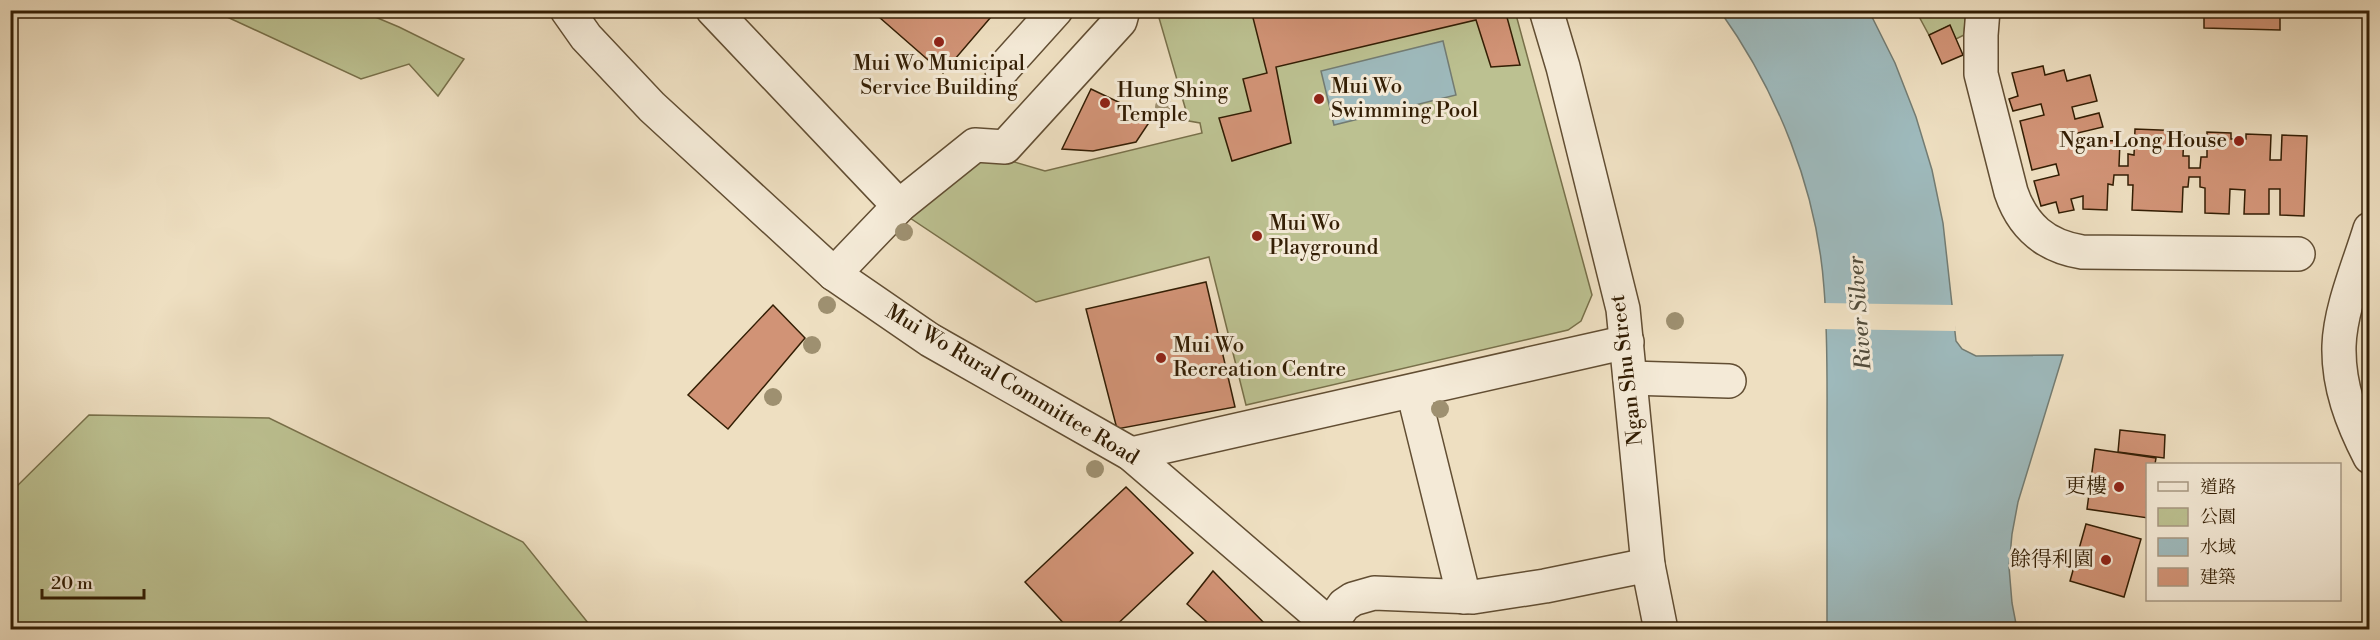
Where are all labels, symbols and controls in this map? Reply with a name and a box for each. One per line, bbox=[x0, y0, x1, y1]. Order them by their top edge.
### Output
marker: Mui Wo Municipal Service Building bbox=[932, 35, 946, 49]
place label: Mui Wo Municipal Service Building bbox=[853, 51, 1025, 101]
place label: Mui Wo Swimming Pool bbox=[1331, 74, 1478, 124]
place label: Hung Shing Temple bbox=[1117, 78, 1229, 128]
marker: Mui Wo Swimming Pool bbox=[1312, 92, 1326, 106]
marker: Hung Shing Temple bbox=[1098, 96, 1112, 110]
place label: Ngan Long House bbox=[2059, 128, 2227, 154]
marker: Ngan Long House bbox=[2232, 134, 2246, 148]
place label: Mui Wo Playground bbox=[1269, 211, 1378, 261]
marker: Mui Wo Playground bbox=[1250, 229, 1264, 243]
water label: River Silver bbox=[1842, 254, 1878, 372]
street label: Ngan Shu Street bbox=[1605, 292, 1649, 447]
street label: Mui Wo Rural Committee Road bbox=[881, 299, 1143, 471]
place label: Mui Wo Recreation Centre bbox=[1173, 333, 1346, 383]
marker: Mui Wo Recreation Centre bbox=[1154, 351, 1168, 365]
legend bbox=[2146, 463, 2341, 601]
place label: 更樓 bbox=[2065, 474, 2107, 500]
text: 道路 bbox=[2200, 476, 2236, 499]
marker: 更樓 bbox=[2112, 480, 2126, 494]
text: 公園 bbox=[2200, 506, 2236, 529]
text: 水域 bbox=[2200, 536, 2236, 559]
place label: 餘得利園 bbox=[2010, 547, 2094, 573]
marker: 餘得利園 bbox=[2099, 553, 2113, 567]
scale bar bbox=[42, 562, 144, 600]
text: 建築 bbox=[2200, 566, 2236, 589]
text: 20 m bbox=[51, 572, 93, 595]

